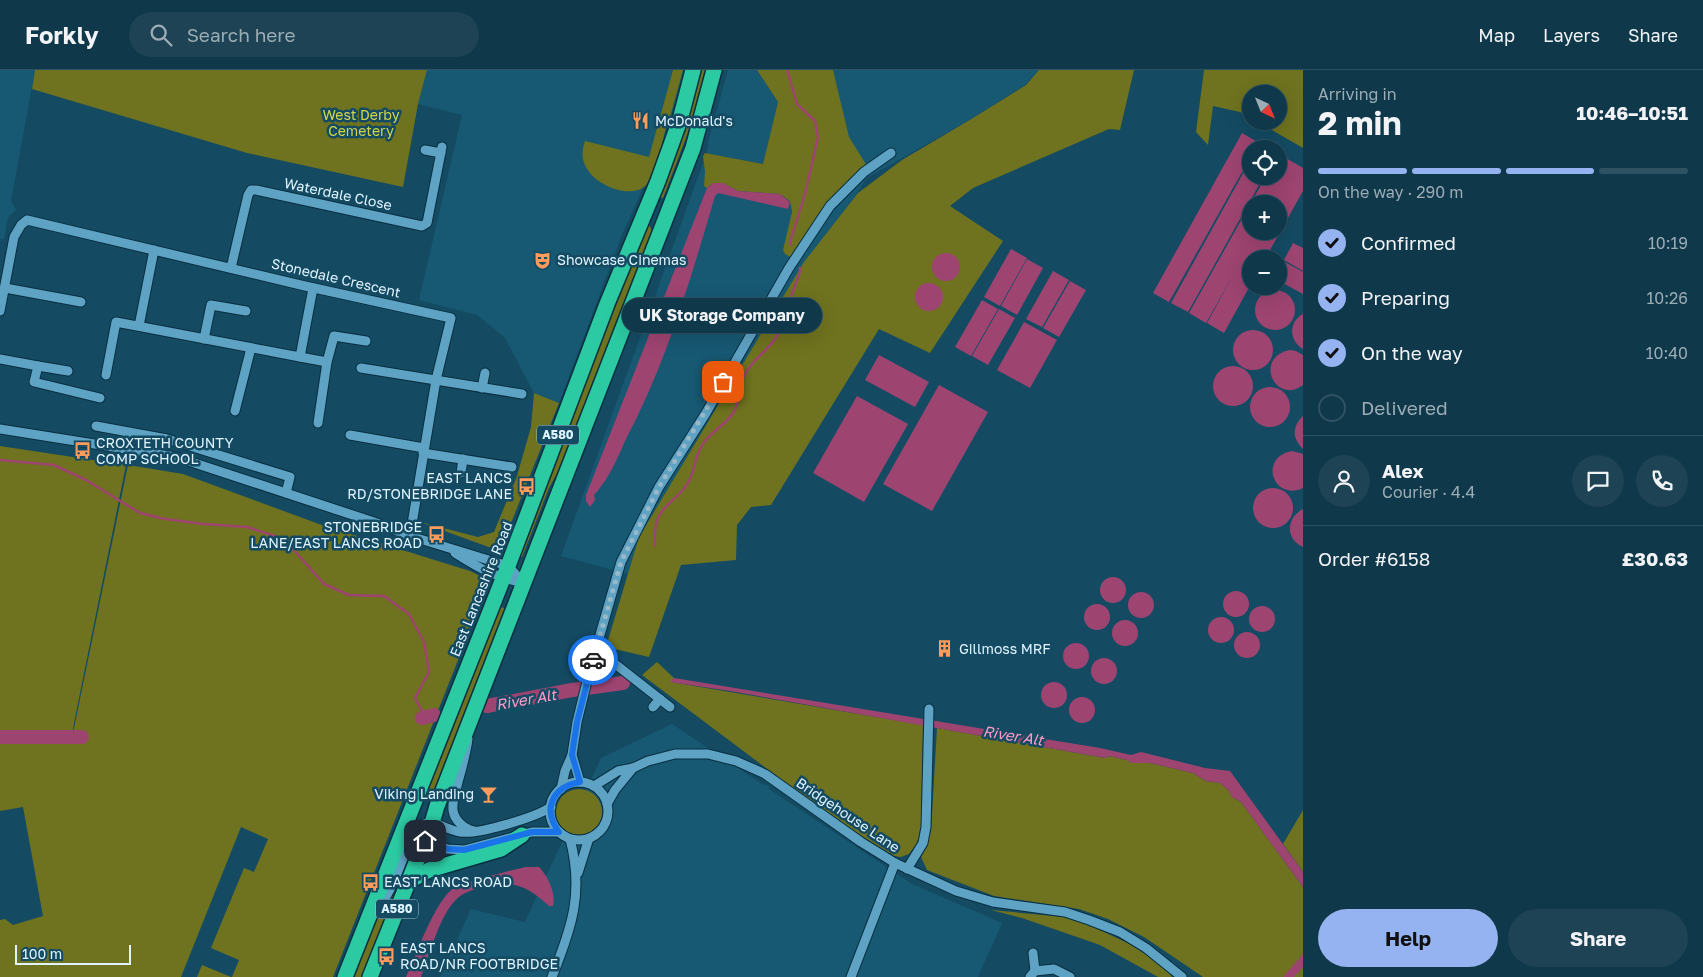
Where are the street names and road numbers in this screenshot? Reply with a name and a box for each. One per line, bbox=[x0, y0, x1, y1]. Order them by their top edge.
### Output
street label: Waterdale Close bbox=[283, 174, 394, 213]
street label: Stonedale Crescent bbox=[270, 254, 402, 301]
road number: A580 bbox=[537, 426, 579, 444]
street label: East Lancashire Road bbox=[446, 519, 515, 659]
street label: Bridgehouse Lane bbox=[793, 774, 903, 856]
road number: A580 bbox=[376, 900, 418, 919]

